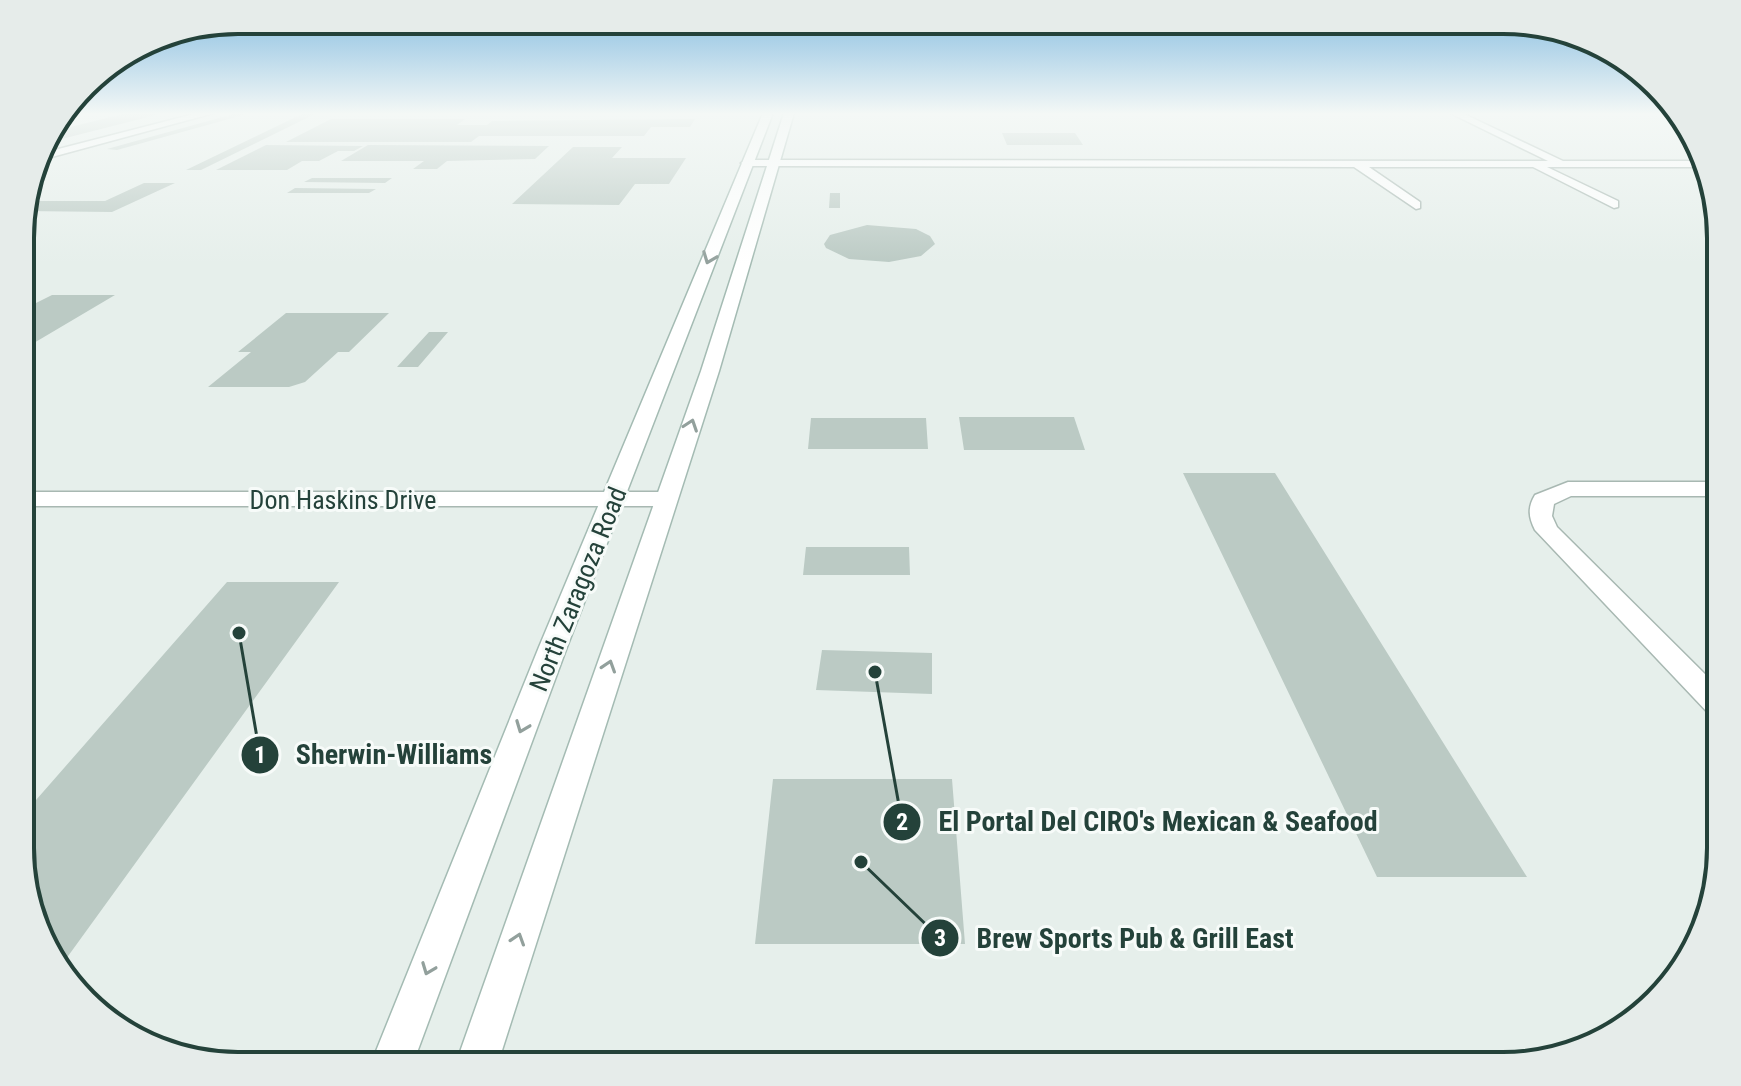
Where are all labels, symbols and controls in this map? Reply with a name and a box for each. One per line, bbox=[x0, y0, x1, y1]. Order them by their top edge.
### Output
one-way arrow bbox=[702, 250, 719, 264]
one-way arrow bbox=[681, 419, 697, 433]
street label: North Zaragoza Road bbox=[523, 483, 633, 695]
street label: Don Haskins Drive bbox=[250, 485, 436, 515]
one-way arrow bbox=[600, 659, 616, 673]
one-way arrow bbox=[515, 719, 532, 733]
callout: Sherwin-Williams bbox=[240, 729, 508, 781]
text: Sherwin-Williams bbox=[296, 738, 492, 771]
text: 1 bbox=[254, 741, 266, 769]
callout: El Portal Del CIRO's Mexican & Seafood bbox=[882, 796, 1393, 848]
text: El Portal Del CIRO's Mexican & Seafood bbox=[938, 805, 1378, 838]
text: 2 bbox=[896, 808, 908, 836]
callout: Brew Sports Pub & Grill East bbox=[920, 912, 1310, 964]
text: Brew Sports Pub & Grill East bbox=[976, 922, 1294, 955]
text: 3 bbox=[934, 924, 946, 952]
one-way arrow bbox=[509, 933, 525, 947]
one-way arrow bbox=[421, 961, 438, 975]

